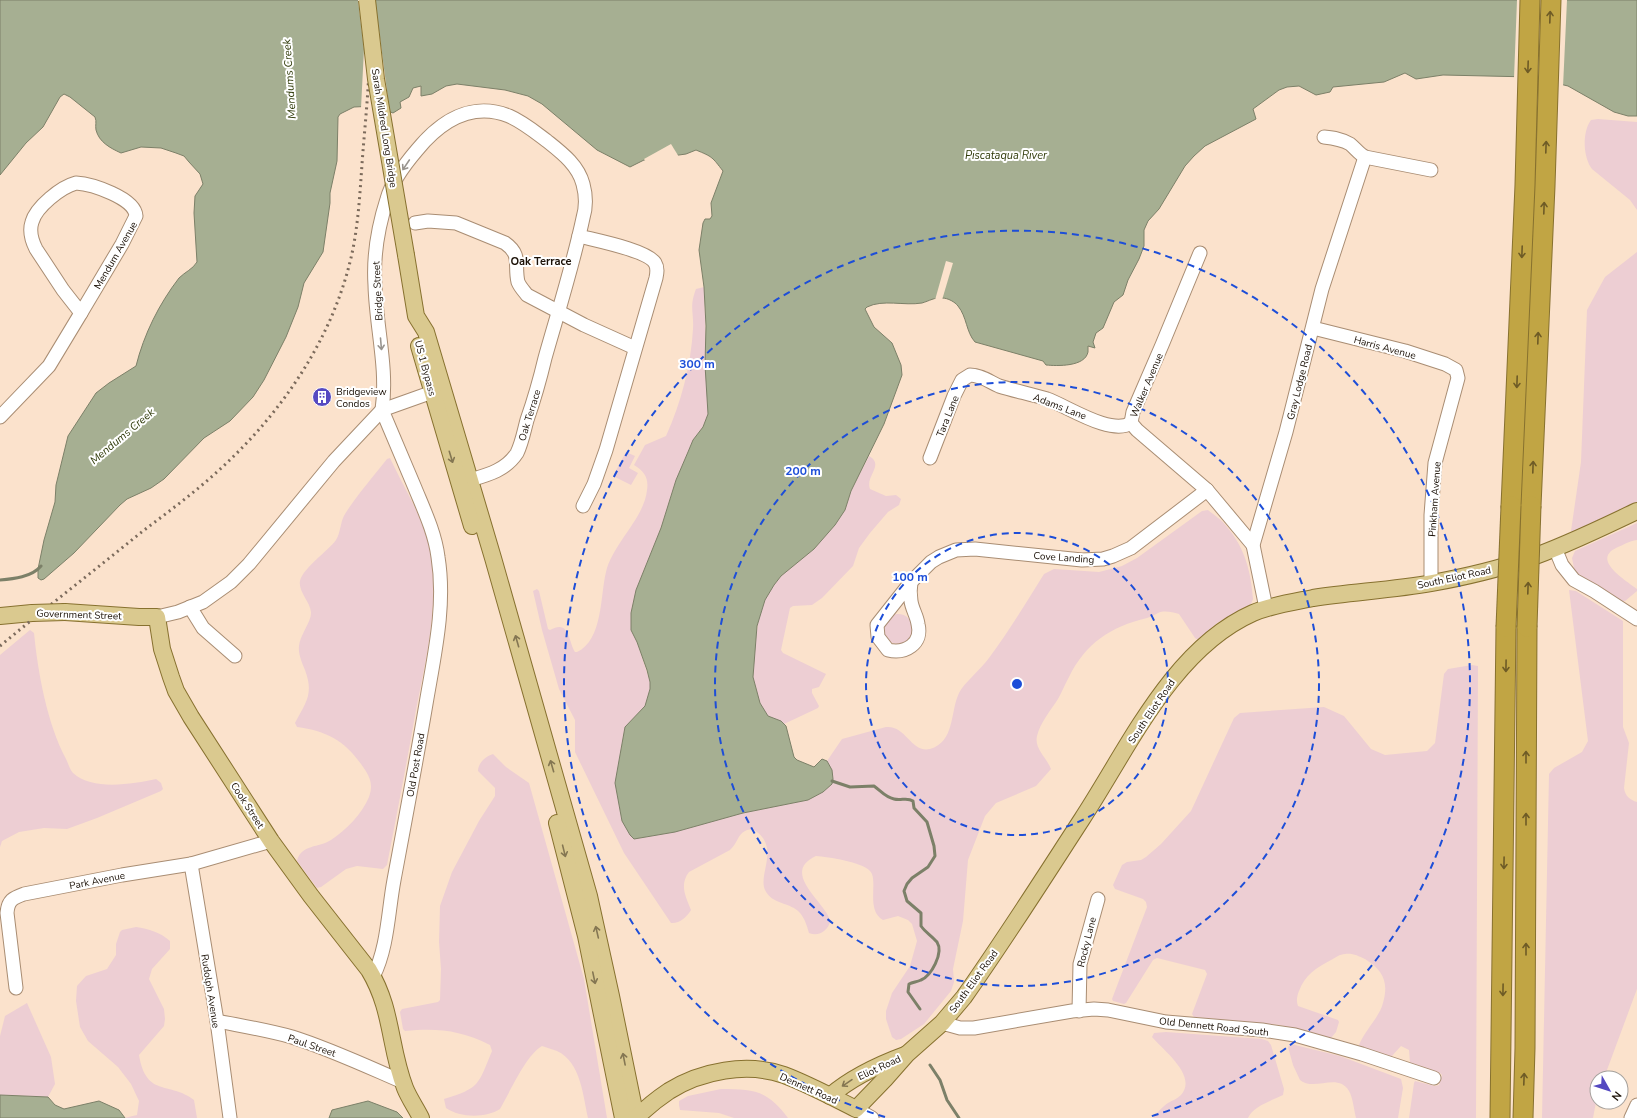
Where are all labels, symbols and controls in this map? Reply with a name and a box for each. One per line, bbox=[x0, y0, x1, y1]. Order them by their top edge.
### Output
one-way arrow bbox=[1546, 11, 1554, 24]
water label: Mendums Creek bbox=[279, 38, 300, 119]
one-way arrow bbox=[1525, 60, 1532, 73]
street label: Sarah Mildred Long Bridge bbox=[368, 68, 400, 189]
one-way arrow bbox=[1542, 141, 1550, 154]
water label: Piscataqua River bbox=[965, 148, 1048, 163]
one-way arrow bbox=[402, 159, 410, 170]
one-way arrow bbox=[1540, 202, 1547, 215]
street label: Mendum Avenue bbox=[91, 219, 141, 292]
one-way arrow bbox=[1518, 245, 1526, 258]
district label: Oak Terrace bbox=[510, 254, 572, 269]
street label: Bridge Street bbox=[369, 260, 387, 321]
one-way arrow bbox=[1535, 332, 1542, 345]
street label: Harris Avenue bbox=[1352, 333, 1417, 363]
one-way arrow bbox=[377, 337, 384, 350]
street label: US 1 Bypass bbox=[411, 339, 439, 398]
street label: Gray Lodge Road bbox=[1284, 343, 1316, 422]
street label: Walker Avenue bbox=[1127, 351, 1167, 420]
text: 300 m bbox=[679, 356, 715, 372]
one-way arrow bbox=[1513, 375, 1520, 388]
place label: Bridgeview Condos bbox=[336, 385, 387, 411]
building icon: Bridgeview Condos bbox=[311, 386, 333, 408]
street label: Oak Terrace bbox=[515, 388, 544, 443]
street label: Adams Lane bbox=[1031, 390, 1088, 424]
street label: Tara Lane bbox=[933, 393, 963, 439]
water label: Mendums Creek bbox=[87, 405, 158, 468]
one-way arrow bbox=[448, 451, 455, 464]
street label: Pinkham Avenue bbox=[1425, 461, 1445, 537]
one-way arrow bbox=[1529, 461, 1536, 474]
text: 200 m bbox=[785, 463, 821, 479]
street label: Cove Landing bbox=[1033, 549, 1095, 567]
street label: South Eliot Road bbox=[1416, 563, 1493, 593]
text: 100 m bbox=[892, 569, 928, 585]
one-way arrow bbox=[1525, 582, 1532, 595]
street label: Government Street bbox=[36, 607, 122, 624]
one-way arrow bbox=[512, 634, 520, 647]
one-way arrow bbox=[1502, 659, 1510, 672]
street label: South Eliot Road bbox=[1125, 676, 1179, 747]
centre of rings bbox=[1010, 677, 1024, 691]
street label: Old Post Road bbox=[403, 732, 429, 798]
one-way arrow bbox=[1523, 751, 1530, 764]
one-way arrow bbox=[548, 760, 555, 773]
street label: Cook Street bbox=[227, 780, 268, 832]
one-way arrow bbox=[1522, 813, 1530, 826]
one-way arrow bbox=[561, 845, 568, 858]
one-way arrow bbox=[1500, 856, 1508, 869]
street label: Park Avenue bbox=[68, 869, 126, 893]
street label: Rocky Lane bbox=[1074, 916, 1100, 969]
one-way arrow bbox=[592, 926, 600, 939]
one-way arrow bbox=[1522, 943, 1530, 956]
street label: South Eliot Road bbox=[946, 947, 1002, 1016]
street label: Rudolph Avenue bbox=[197, 953, 223, 1029]
one-way arrow bbox=[591, 971, 599, 984]
one-way arrow bbox=[1499, 983, 1506, 996]
street label: Old Dennett Road South bbox=[1158, 1014, 1269, 1040]
street label: Paul Street bbox=[286, 1031, 338, 1061]
street label: Eliot Road bbox=[856, 1052, 903, 1084]
one-way arrow bbox=[619, 1053, 627, 1066]
street label: Dennett Road bbox=[777, 1070, 840, 1108]
north arrow bbox=[1589, 1070, 1629, 1110]
one-way arrow bbox=[1520, 1073, 1528, 1086]
one-way arrow bbox=[841, 1079, 852, 1087]
text: N bbox=[1608, 1088, 1625, 1104]

